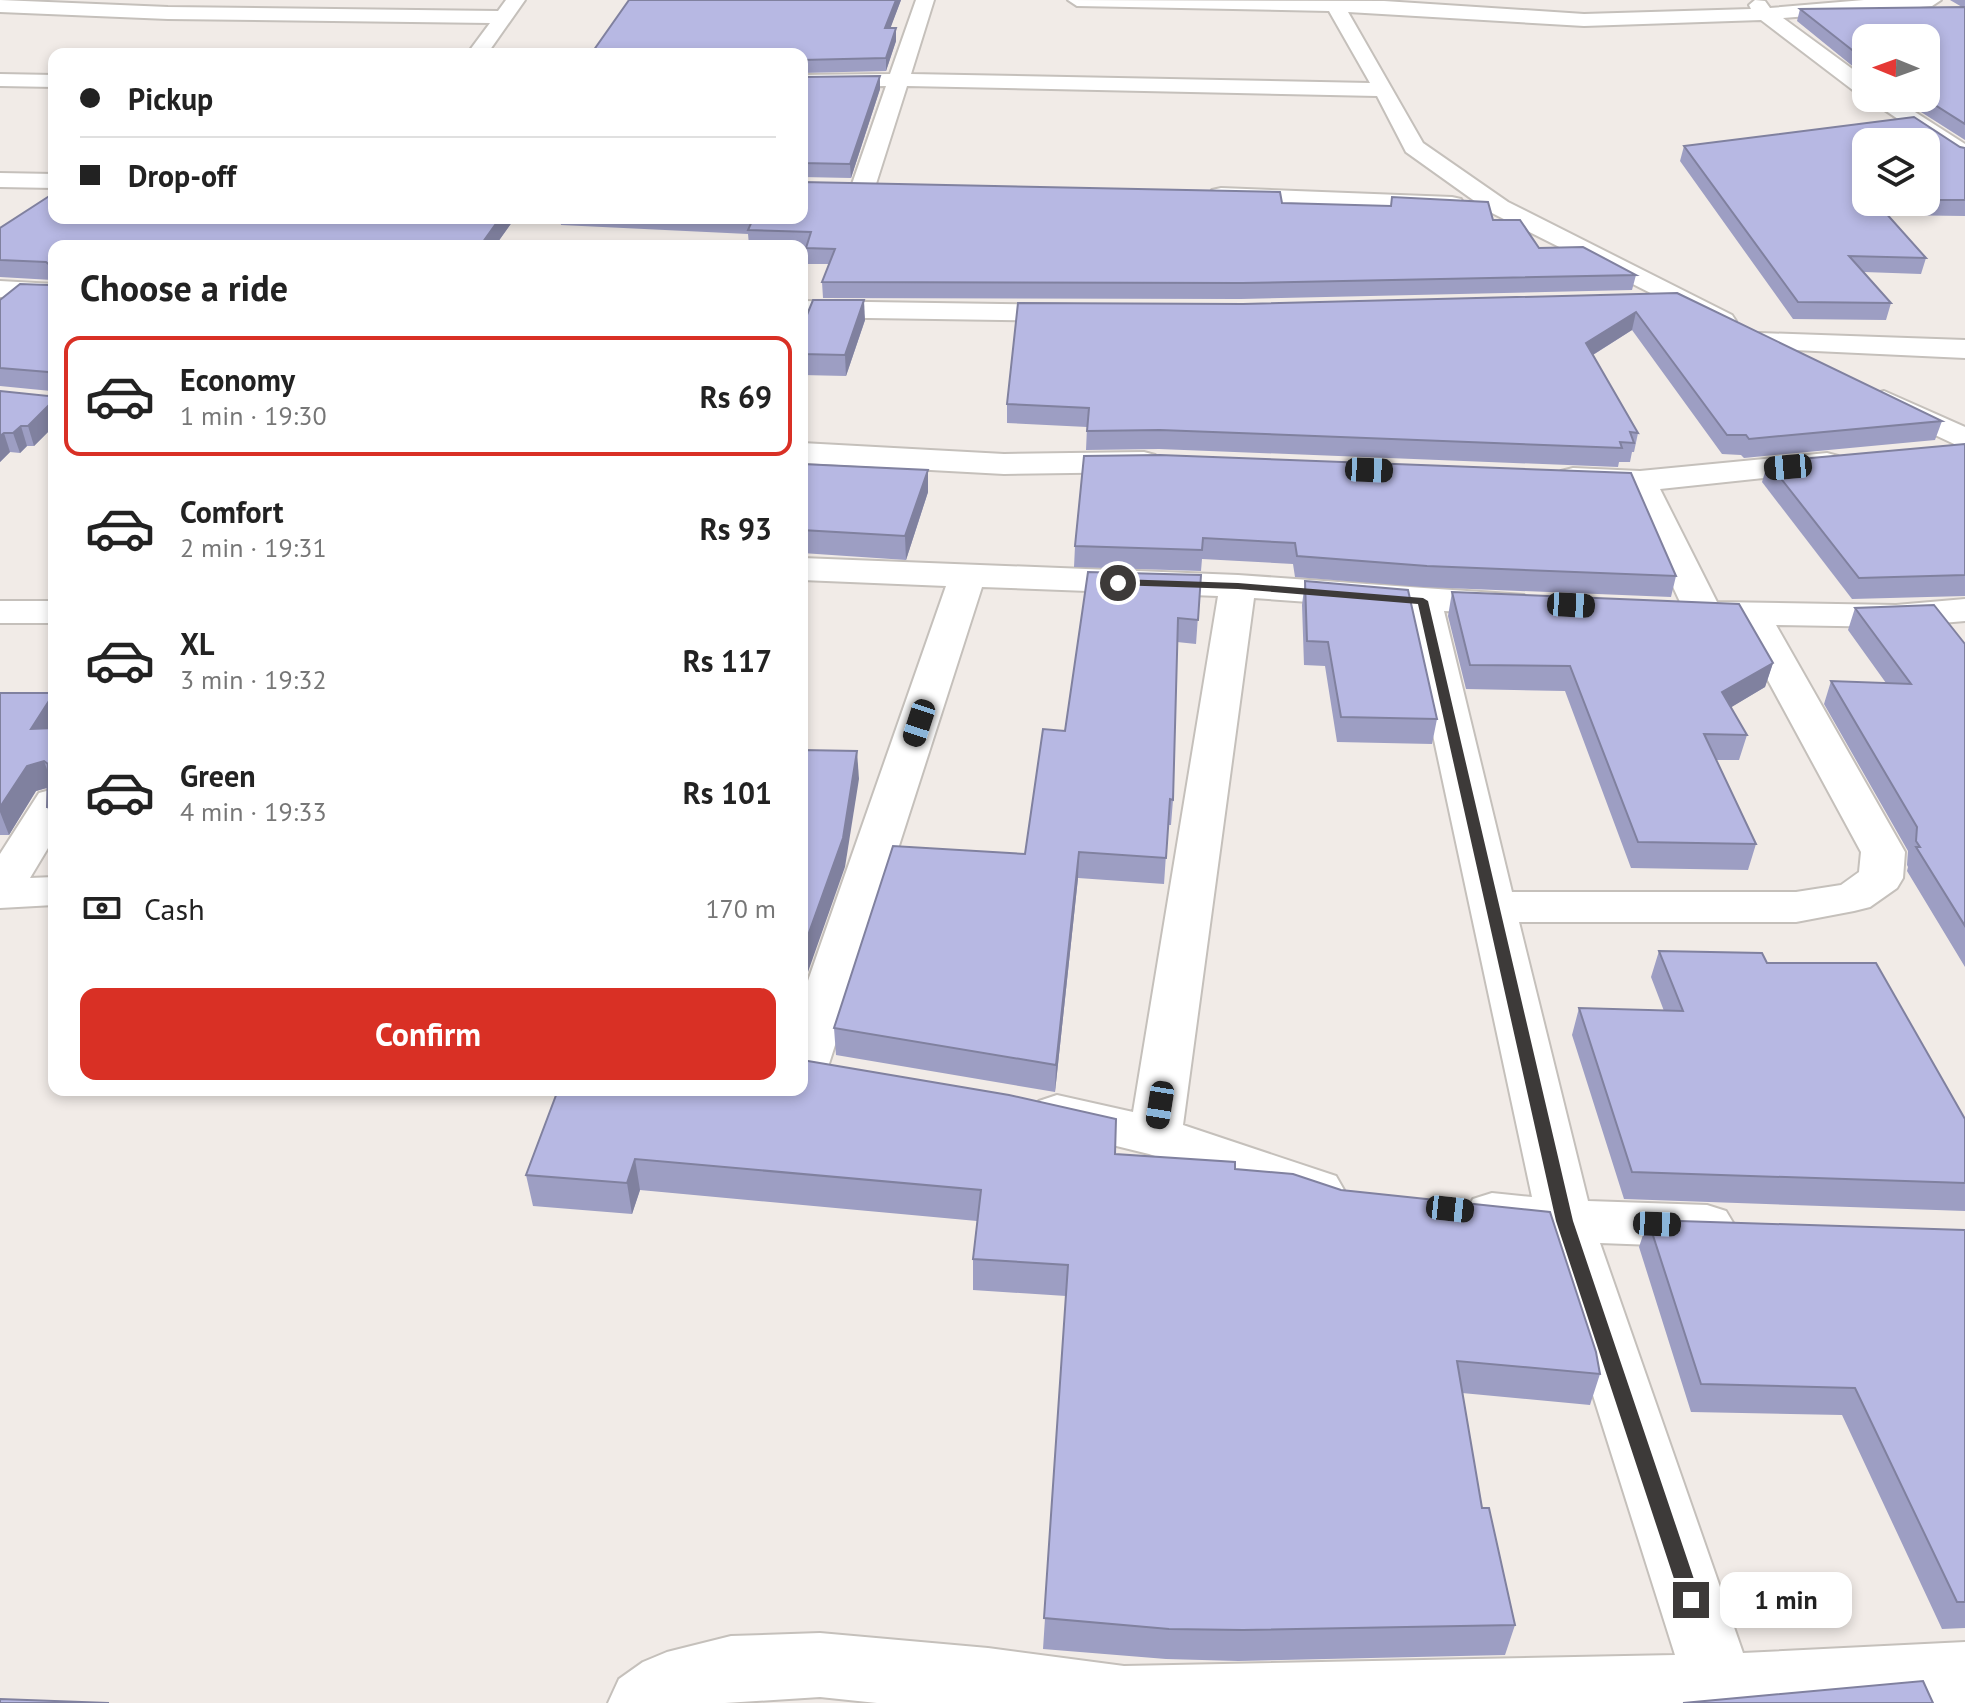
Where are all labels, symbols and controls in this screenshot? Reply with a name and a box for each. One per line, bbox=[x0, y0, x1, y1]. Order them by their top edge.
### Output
north arrow bbox=[1852, 24, 1940, 112]
map controls bbox=[1852, 24, 1940, 216]
text: Pickup bbox=[128, 79, 213, 118]
button: layers bbox=[1852, 128, 1940, 216]
text: Drop-off bbox=[128, 156, 236, 195]
text: Choose a ride bbox=[80, 264, 288, 311]
icon: car bbox=[84, 360, 156, 432]
text: Economy bbox=[180, 360, 295, 399]
text: Rs 69 bbox=[700, 377, 772, 416]
text: 1 min · 19:30 bbox=[180, 399, 327, 432]
car bbox=[1763, 453, 1813, 481]
car bbox=[1345, 457, 1393, 483]
icon: car bbox=[84, 492, 156, 564]
text: Comfort bbox=[180, 492, 283, 531]
text: Rs 93 bbox=[700, 509, 772, 548]
text: 2 min · 19:31 bbox=[180, 531, 327, 564]
route start bbox=[1100, 565, 1136, 601]
car bbox=[1546, 592, 1596, 618]
icon: car bbox=[84, 624, 156, 696]
text: XL bbox=[180, 624, 214, 663]
text: Rs 117 bbox=[683, 641, 772, 680]
text: 3 min · 19:32 bbox=[180, 663, 327, 696]
car bbox=[900, 696, 938, 750]
icon: car bbox=[84, 756, 156, 828]
text: Green bbox=[180, 756, 255, 795]
text: Rs 101 bbox=[683, 773, 772, 812]
text: 4 min · 19:33 bbox=[180, 795, 327, 828]
icon: cash bbox=[80, 886, 124, 930]
text: Cash bbox=[144, 889, 205, 928]
text: 170 m bbox=[705, 892, 776, 925]
button: Confirm bbox=[80, 988, 776, 1080]
car bbox=[1144, 1079, 1176, 1131]
car bbox=[1425, 1195, 1475, 1223]
car bbox=[1633, 1211, 1681, 1237]
callout: 1 min bbox=[1719, 1572, 1851, 1628]
route end bbox=[1673, 1582, 1709, 1618]
text: 1 min bbox=[1754, 1583, 1818, 1616]

